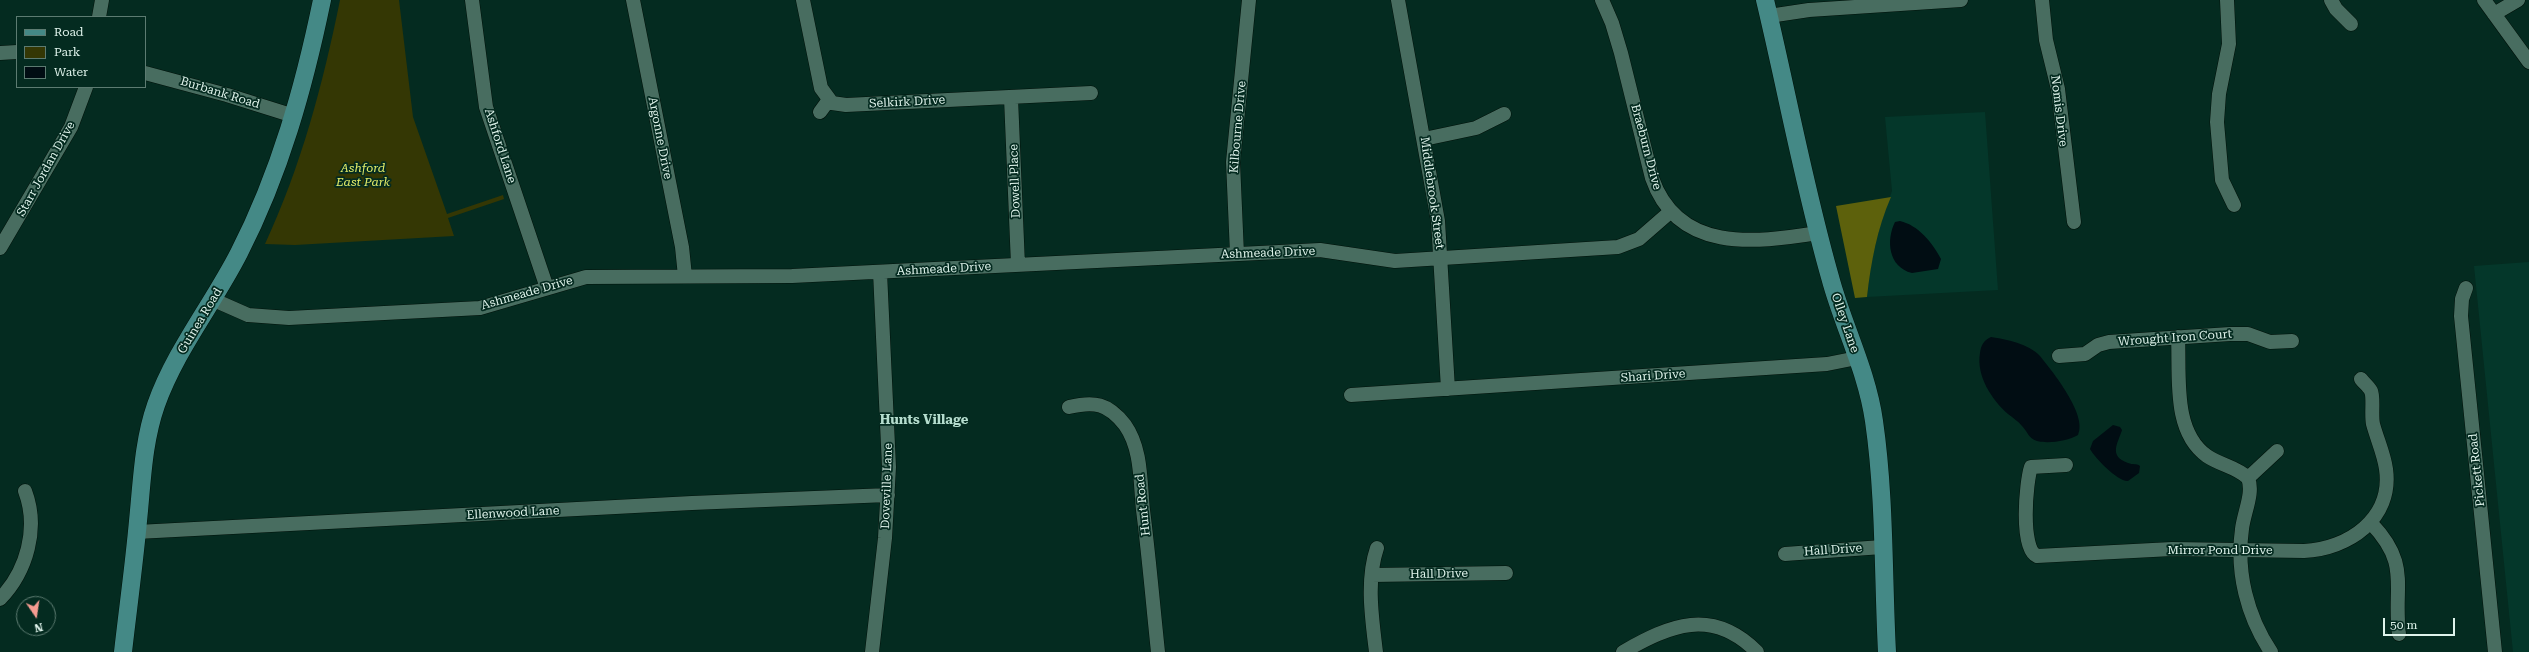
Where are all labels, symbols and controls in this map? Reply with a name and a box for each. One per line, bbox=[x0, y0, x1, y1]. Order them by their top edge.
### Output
legend bbox=[16, 16, 146, 88]
text: Road bbox=[54, 25, 83, 39]
text: Park bbox=[54, 45, 80, 59]
text: Water bbox=[54, 65, 88, 79]
street label: Burbank Road bbox=[179, 74, 261, 112]
street label: Nomis Drive bbox=[2047, 75, 2071, 147]
street label: Kilbourne Drive bbox=[1227, 80, 1249, 174]
street label: Selkirk Drive bbox=[869, 93, 945, 111]
street label: Argonne Drive bbox=[645, 96, 675, 180]
street label: Braeburn Drive bbox=[1628, 103, 1664, 191]
street label: Ashford Lane bbox=[481, 107, 519, 185]
street label: Starr Jordan Drive bbox=[14, 119, 78, 219]
street label: Middlebrook Street bbox=[1417, 136, 1447, 250]
street label: Dowell Place bbox=[1007, 144, 1023, 218]
park label: Ashford East Park bbox=[336, 161, 390, 189]
street label: Ashmeade Drive bbox=[1221, 244, 1315, 262]
street label: Ashmeade Drive bbox=[896, 259, 992, 279]
street label: Ashmeade Drive bbox=[480, 273, 574, 313]
street label: Guinea Road bbox=[175, 285, 225, 357]
street label: Olley Lane bbox=[1828, 291, 1862, 355]
street label: Wrought Iron Court bbox=[2118, 327, 2232, 349]
street label: Shari Drive bbox=[1620, 367, 1686, 385]
district label: Hunts Village bbox=[880, 412, 968, 428]
street label: Pickett Road bbox=[2466, 433, 2488, 507]
street label: Doveville Lane bbox=[878, 443, 896, 529]
street label: Hunt Road bbox=[1133, 473, 1153, 537]
street label: Ellenwood Lane bbox=[466, 503, 560, 523]
street label: Hall Drive bbox=[1803, 541, 1863, 559]
street label: Mirror Pond Drive bbox=[2168, 543, 2272, 557]
street label: Hall Drive bbox=[1410, 566, 1468, 582]
north arrow bbox=[16, 596, 56, 636]
scale bar bbox=[2385, 610, 2457, 636]
text: 50 m bbox=[2390, 618, 2417, 632]
text: N bbox=[33, 620, 44, 634]

